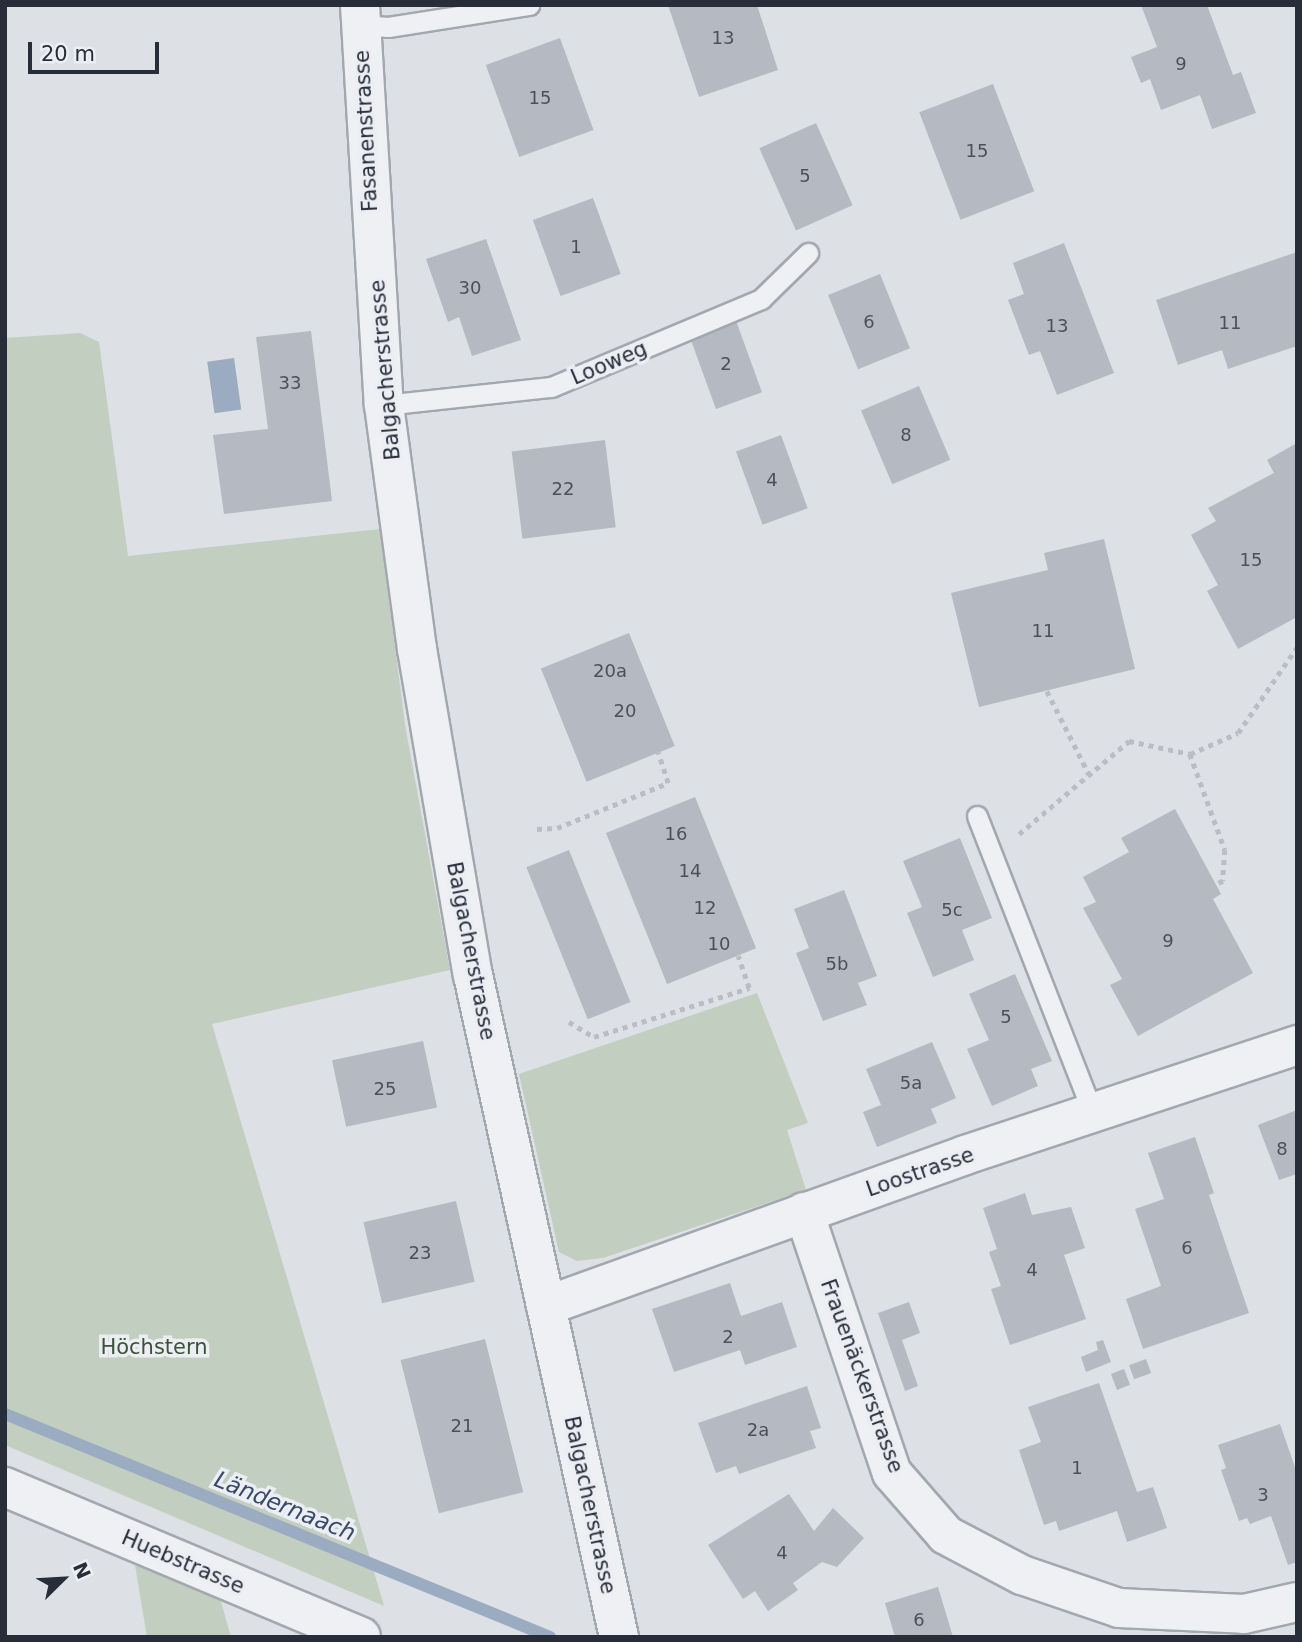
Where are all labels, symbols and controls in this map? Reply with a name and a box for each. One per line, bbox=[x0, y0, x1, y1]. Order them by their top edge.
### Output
house number: 13 bbox=[712, 27, 734, 49]
scale bar bbox=[32, 28, 163, 72]
text: 20 m bbox=[41, 42, 95, 66]
street label: Fasanenstrasse bbox=[349, 50, 383, 212]
house number: 9 bbox=[1175, 53, 1187, 75]
house number: 15 bbox=[529, 87, 551, 109]
house number: 15 bbox=[966, 140, 988, 162]
house number: 5 bbox=[799, 165, 811, 187]
house number: 1 bbox=[570, 236, 582, 258]
house number: 30 bbox=[459, 277, 481, 299]
street label: Balgacherstrasse bbox=[365, 279, 405, 461]
house number: 6 bbox=[863, 311, 875, 333]
house number: 11 bbox=[1219, 312, 1241, 334]
house number: 13 bbox=[1046, 315, 1068, 337]
street label: Looweg bbox=[567, 336, 651, 390]
house number: 2 bbox=[720, 353, 732, 375]
house number: 33 bbox=[279, 372, 301, 394]
house number: 8 bbox=[900, 424, 912, 446]
house number: 4 bbox=[766, 469, 778, 491]
house number: 22 bbox=[552, 478, 574, 500]
house number: 15 bbox=[1240, 549, 1262, 571]
house number: 11 bbox=[1032, 620, 1054, 642]
house number: 20a bbox=[593, 660, 627, 682]
house number: 20 bbox=[614, 700, 636, 722]
house number: 16 bbox=[665, 823, 687, 845]
street label: Balgacherstrasse bbox=[441, 860, 501, 1042]
house number: 14 bbox=[679, 860, 701, 882]
house number: 12 bbox=[694, 897, 716, 919]
house number: 5c bbox=[941, 899, 963, 921]
house number: 9 bbox=[1162, 930, 1174, 952]
house number: 10 bbox=[708, 933, 730, 955]
house number: 5b bbox=[826, 953, 848, 975]
house number: 5 bbox=[1000, 1006, 1012, 1028]
house number: 5a bbox=[900, 1072, 922, 1094]
house number: 25 bbox=[374, 1078, 396, 1100]
house number: 8 bbox=[1276, 1138, 1288, 1160]
street label: Loostrasse bbox=[863, 1142, 977, 1202]
house number: 6 bbox=[1181, 1237, 1193, 1259]
house number: 23 bbox=[409, 1242, 431, 1264]
house number: 4 bbox=[1026, 1259, 1038, 1281]
street label: Frauenäckerstrasse bbox=[815, 1276, 909, 1476]
house number: 2 bbox=[722, 1326, 734, 1348]
park label: Höchstern bbox=[100, 1334, 208, 1360]
street label: Balgacherstrasse bbox=[559, 1414, 621, 1596]
house number: 21 bbox=[451, 1415, 473, 1437]
house number: 2a bbox=[747, 1419, 769, 1441]
house number: 1 bbox=[1071, 1457, 1083, 1479]
water label: Ländernaach bbox=[210, 1465, 360, 1547]
house number: 3 bbox=[1257, 1484, 1269, 1506]
street label: Huebstrasse bbox=[118, 1525, 248, 1599]
house number: 4 bbox=[776, 1542, 788, 1564]
north arrow bbox=[28, 1544, 98, 1614]
text: N bbox=[69, 1559, 95, 1582]
house number: 6 bbox=[913, 1609, 925, 1631]

